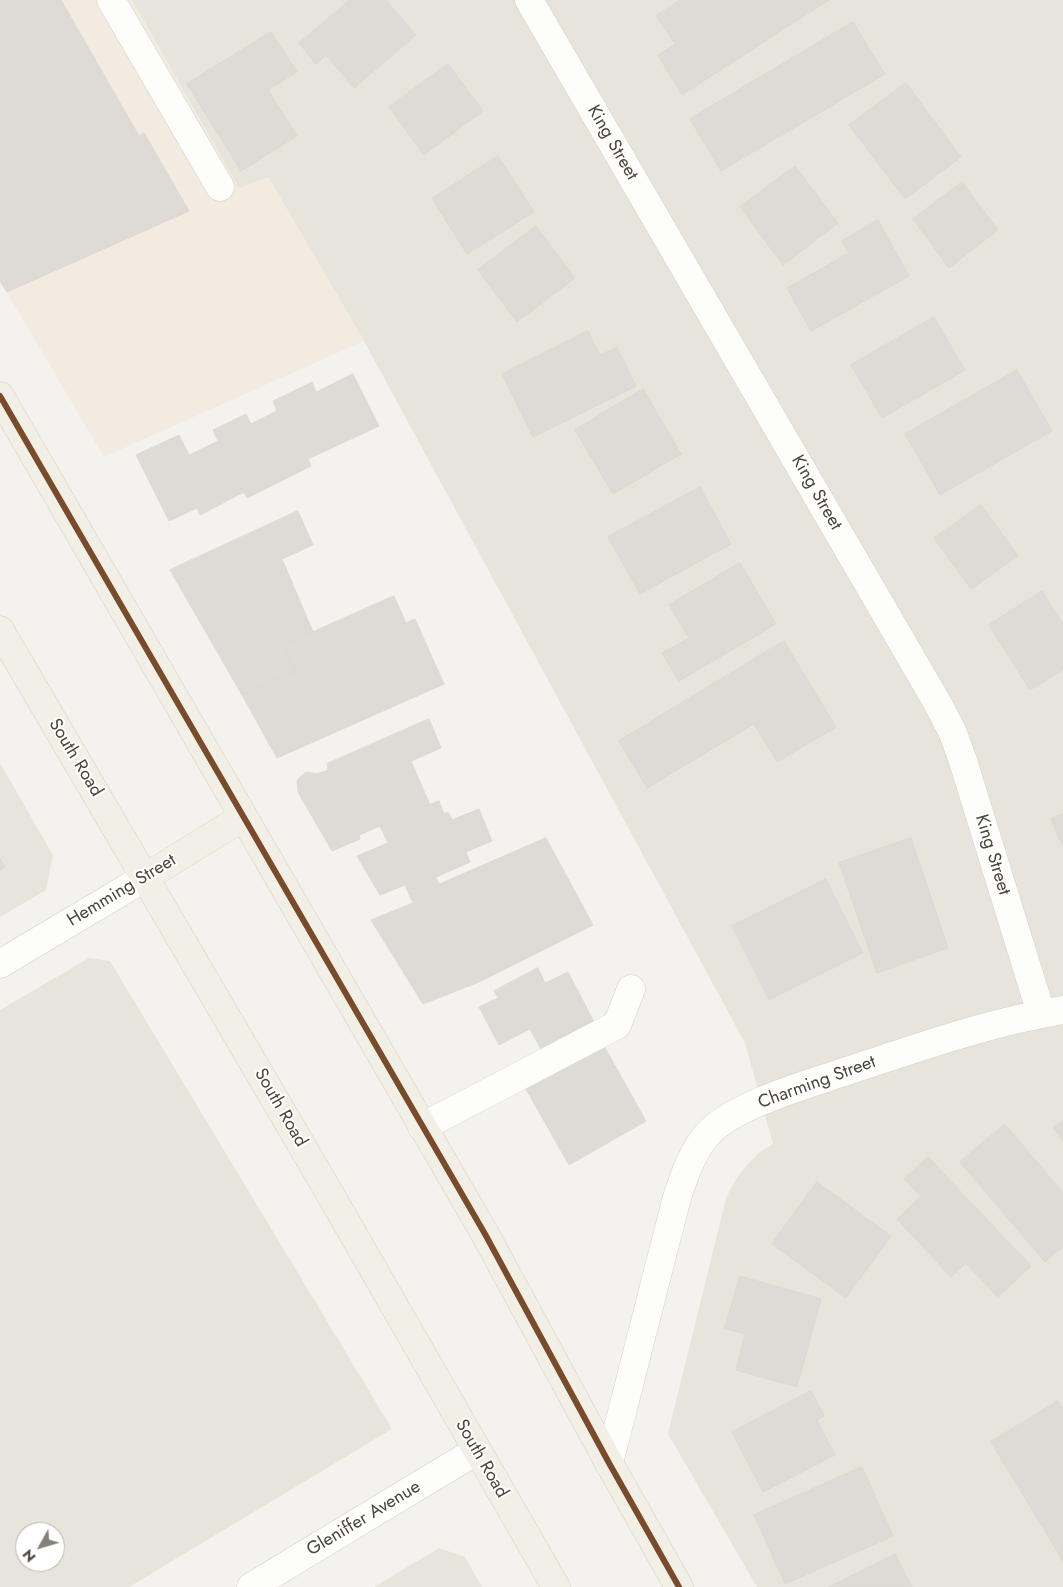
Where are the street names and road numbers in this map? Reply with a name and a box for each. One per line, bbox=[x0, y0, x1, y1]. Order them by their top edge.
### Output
street label: King Street bbox=[582, 102, 642, 184]
street label: King Street bbox=[786, 452, 846, 534]
street label: South Road bbox=[43, 715, 107, 801]
street label: King Street bbox=[970, 812, 1014, 898]
street label: Hemming Street bbox=[64, 850, 180, 932]
street label: Charming Street bbox=[755, 1052, 879, 1114]
street label: South Road bbox=[249, 1065, 311, 1151]
street label: South Road bbox=[450, 1416, 512, 1502]
street label: Gleniffer Avenue bbox=[303, 1477, 425, 1561]

